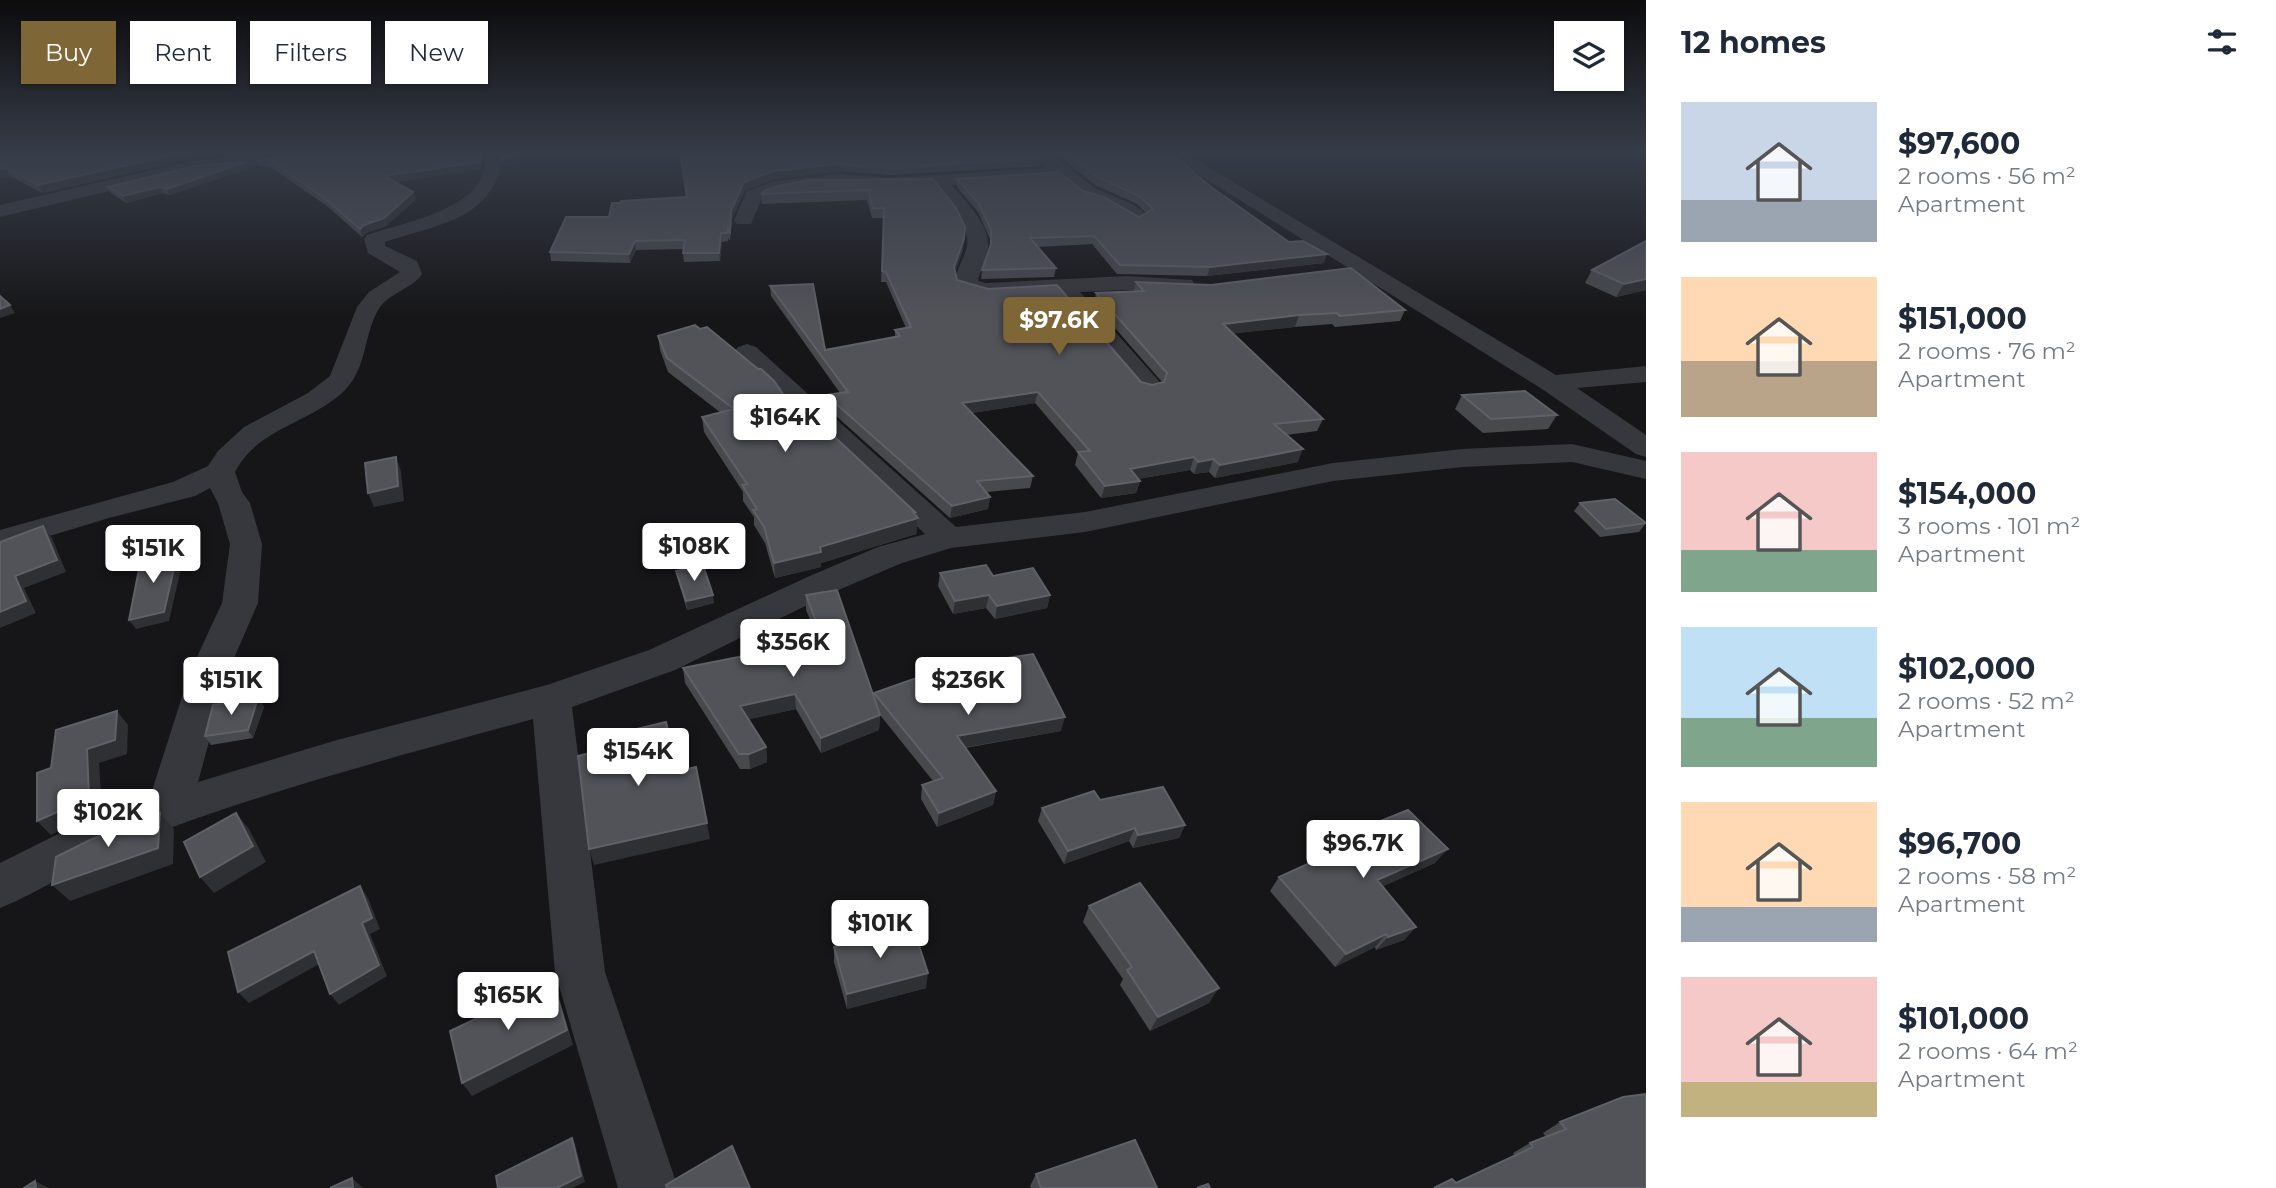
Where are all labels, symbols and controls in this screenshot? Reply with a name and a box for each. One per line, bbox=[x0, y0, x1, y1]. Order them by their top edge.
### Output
chip: Buy bbox=[21, 21, 116, 84]
chip: Rent bbox=[130, 21, 236, 84]
chip: Filters bbox=[250, 21, 371, 84]
chip: New bbox=[385, 21, 488, 84]
map controls bbox=[1554, 21, 1624, 91]
button: layers bbox=[1554, 21, 1624, 91]
icon: filters bbox=[2203, 23, 2241, 61]
text: 12 homes bbox=[1681, 24, 1826, 61]
text: $97,600 bbox=[1898, 125, 2020, 162]
icon: home bbox=[1737, 130, 1821, 214]
text: 2 rooms · 56 m² bbox=[1898, 162, 2076, 190]
text: Apartment bbox=[1898, 190, 2026, 218]
pin: $97.6K bbox=[1002, 298, 1116, 357]
text: $151,000 bbox=[1898, 300, 2027, 337]
icon: home bbox=[1737, 305, 1821, 389]
text: $97.6K bbox=[1019, 306, 1099, 334]
text: 2 rooms · 76 m² bbox=[1898, 337, 2076, 365]
text: Apartment bbox=[1898, 365, 2026, 393]
pin: $164K bbox=[736, 394, 834, 454]
text: $164K bbox=[750, 403, 820, 431]
text: $154,000 bbox=[1898, 475, 2036, 512]
icon: home bbox=[1737, 480, 1821, 564]
text: 3 rooms · 101 m² bbox=[1898, 512, 2080, 540]
pin: $108K bbox=[645, 524, 743, 583]
pin: $151K bbox=[104, 526, 202, 585]
text: $108K bbox=[658, 532, 730, 560]
text: $151K bbox=[121, 534, 185, 562]
text: Apartment bbox=[1898, 540, 2026, 568]
pin: $356K bbox=[744, 620, 842, 679]
text: $356K bbox=[756, 628, 830, 656]
text: $102,000 bbox=[1898, 650, 2035, 687]
icon: home bbox=[1737, 655, 1821, 739]
pin: $151K bbox=[182, 658, 280, 717]
pin: $236K bbox=[919, 658, 1017, 717]
text: $151K bbox=[199, 666, 263, 694]
text: $236K bbox=[931, 666, 1005, 694]
text: 2 rooms · 52 m² bbox=[1898, 687, 2075, 715]
text: Apartment bbox=[1898, 715, 2026, 743]
pin: $154K bbox=[589, 728, 687, 788]
text: $154K bbox=[603, 737, 673, 765]
pin: $102K bbox=[59, 790, 157, 849]
text: $102K bbox=[73, 798, 143, 826]
pin: $96.7K bbox=[1306, 820, 1420, 880]
text: $96,700 bbox=[1898, 825, 2021, 862]
text: $96.7K bbox=[1323, 829, 1403, 857]
icon: home bbox=[1737, 830, 1821, 914]
text: 2 rooms · 58 m² bbox=[1898, 862, 2076, 890]
text: Apartment bbox=[1898, 890, 2026, 918]
pin: $101K bbox=[831, 900, 929, 960]
text: $101K bbox=[847, 909, 913, 937]
pin: $165K bbox=[459, 972, 557, 1032]
text: $165K bbox=[474, 981, 542, 1009]
text: $101,000 bbox=[1898, 1000, 2029, 1037]
icon: home bbox=[1737, 1005, 1821, 1089]
text: 2 rooms · 64 m² bbox=[1898, 1037, 2078, 1065]
text: Apartment bbox=[1898, 1065, 2026, 1093]

